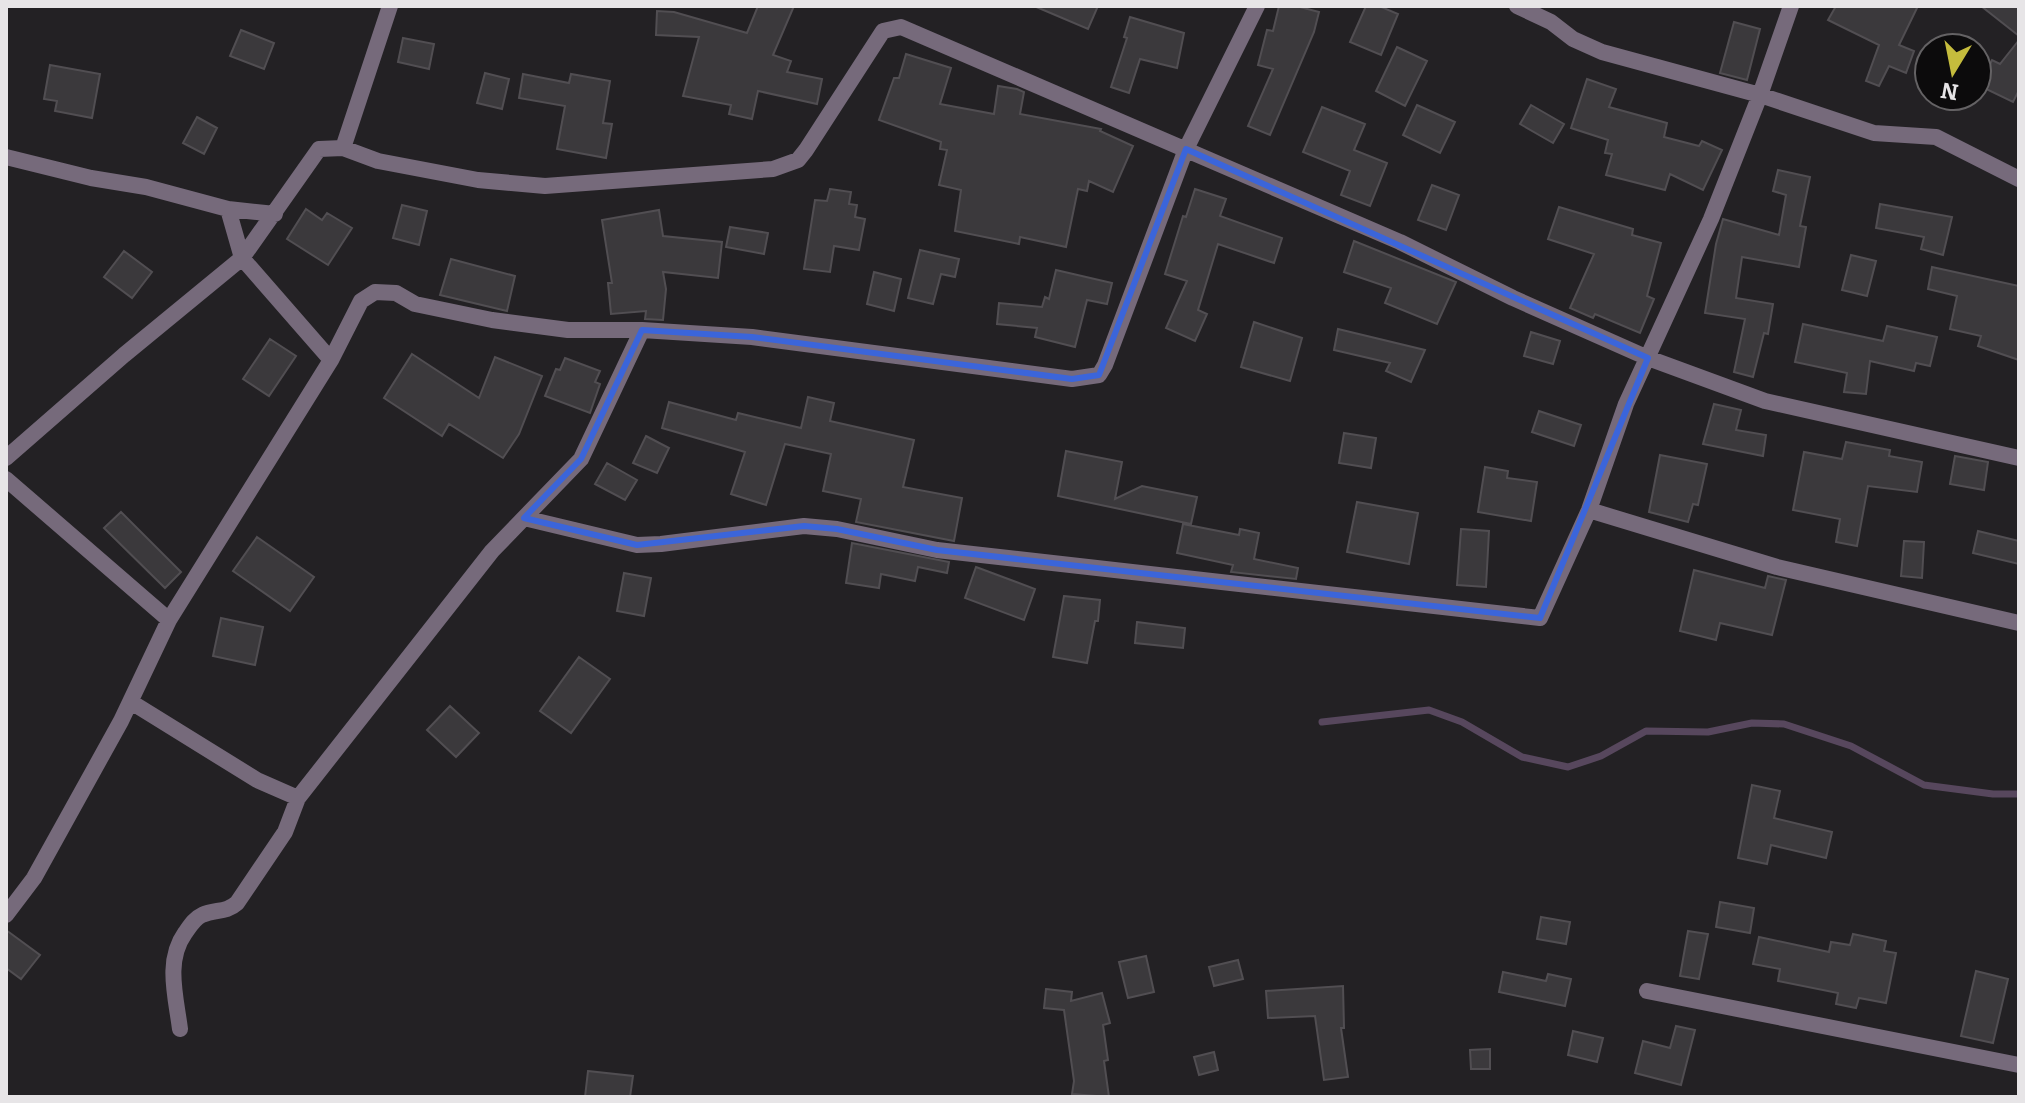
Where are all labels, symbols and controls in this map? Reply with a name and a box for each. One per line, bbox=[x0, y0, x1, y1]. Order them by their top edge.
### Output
north arrow bbox=[1913, 32, 1993, 112]
text: N bbox=[1939, 76, 1960, 106]

